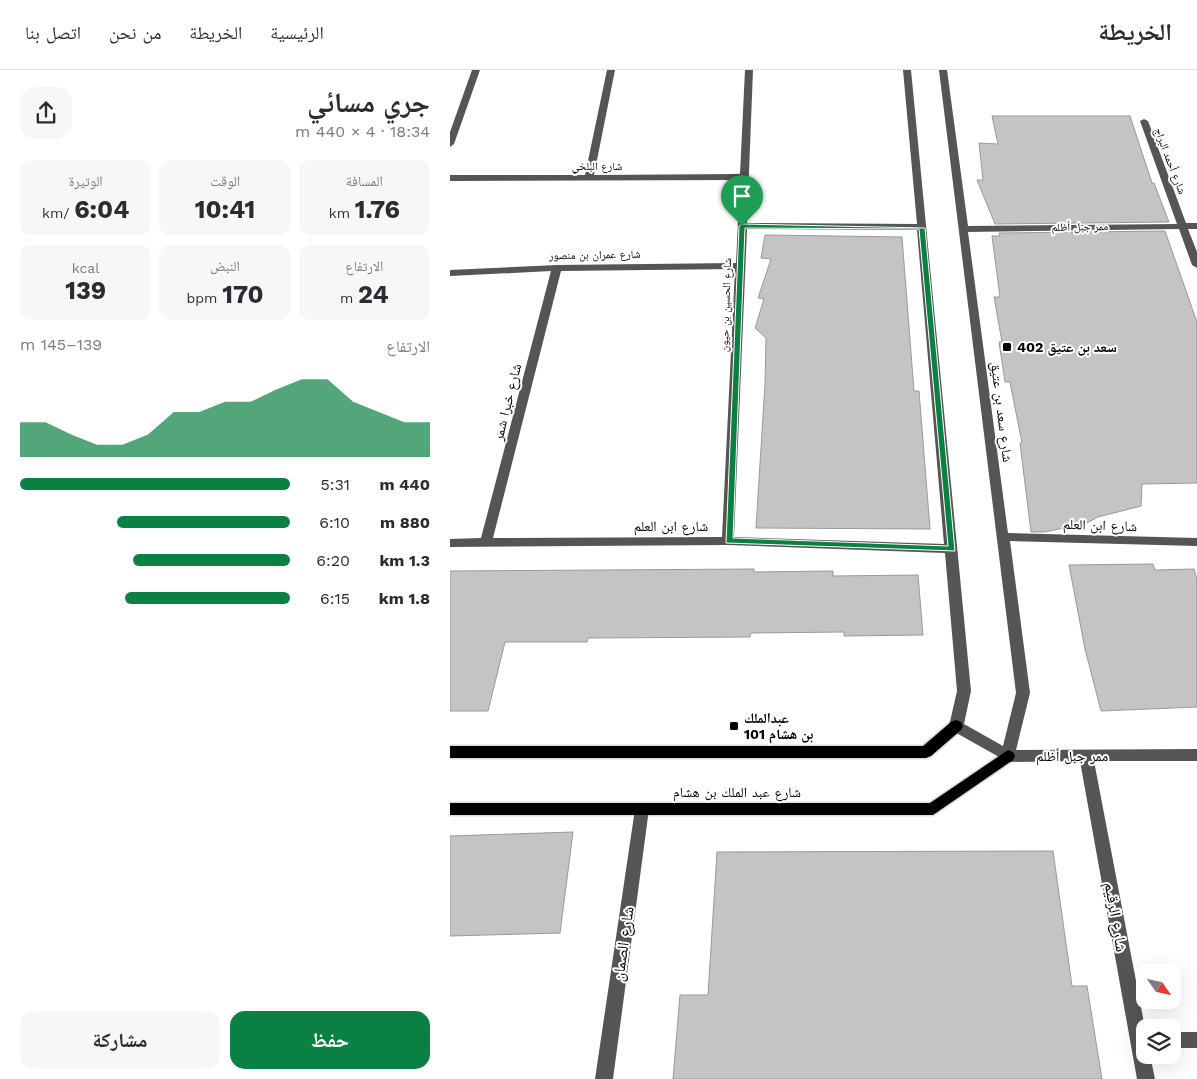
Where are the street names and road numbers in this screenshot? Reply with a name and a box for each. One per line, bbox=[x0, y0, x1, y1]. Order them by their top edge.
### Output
street label: شارع أحمد البراج bbox=[1151, 126, 1189, 196]
street label: شارع البلخي bbox=[572, 160, 622, 174]
street label: ممر جبل أظلم bbox=[1052, 219, 1108, 235]
street label: شارع عمران بن منصور bbox=[548, 248, 641, 262]
street label: شارع الحسين بن حيون bbox=[718, 258, 734, 352]
street label: شارع سعد بن عتيق bbox=[986, 361, 1016, 463]
street label: شارع خبرا شمر bbox=[489, 362, 526, 444]
street label: شارع ابن العلم bbox=[1062, 516, 1137, 536]
street label: شارع ابن العلم bbox=[634, 518, 708, 536]
street label: ممر جبل أظلم bbox=[1036, 748, 1108, 766]
street label: شارع عبد الملك بن هشام bbox=[673, 784, 801, 802]
street label: شارع الرقيم bbox=[1100, 881, 1131, 954]
street label: شارع الصمان bbox=[608, 905, 639, 983]

